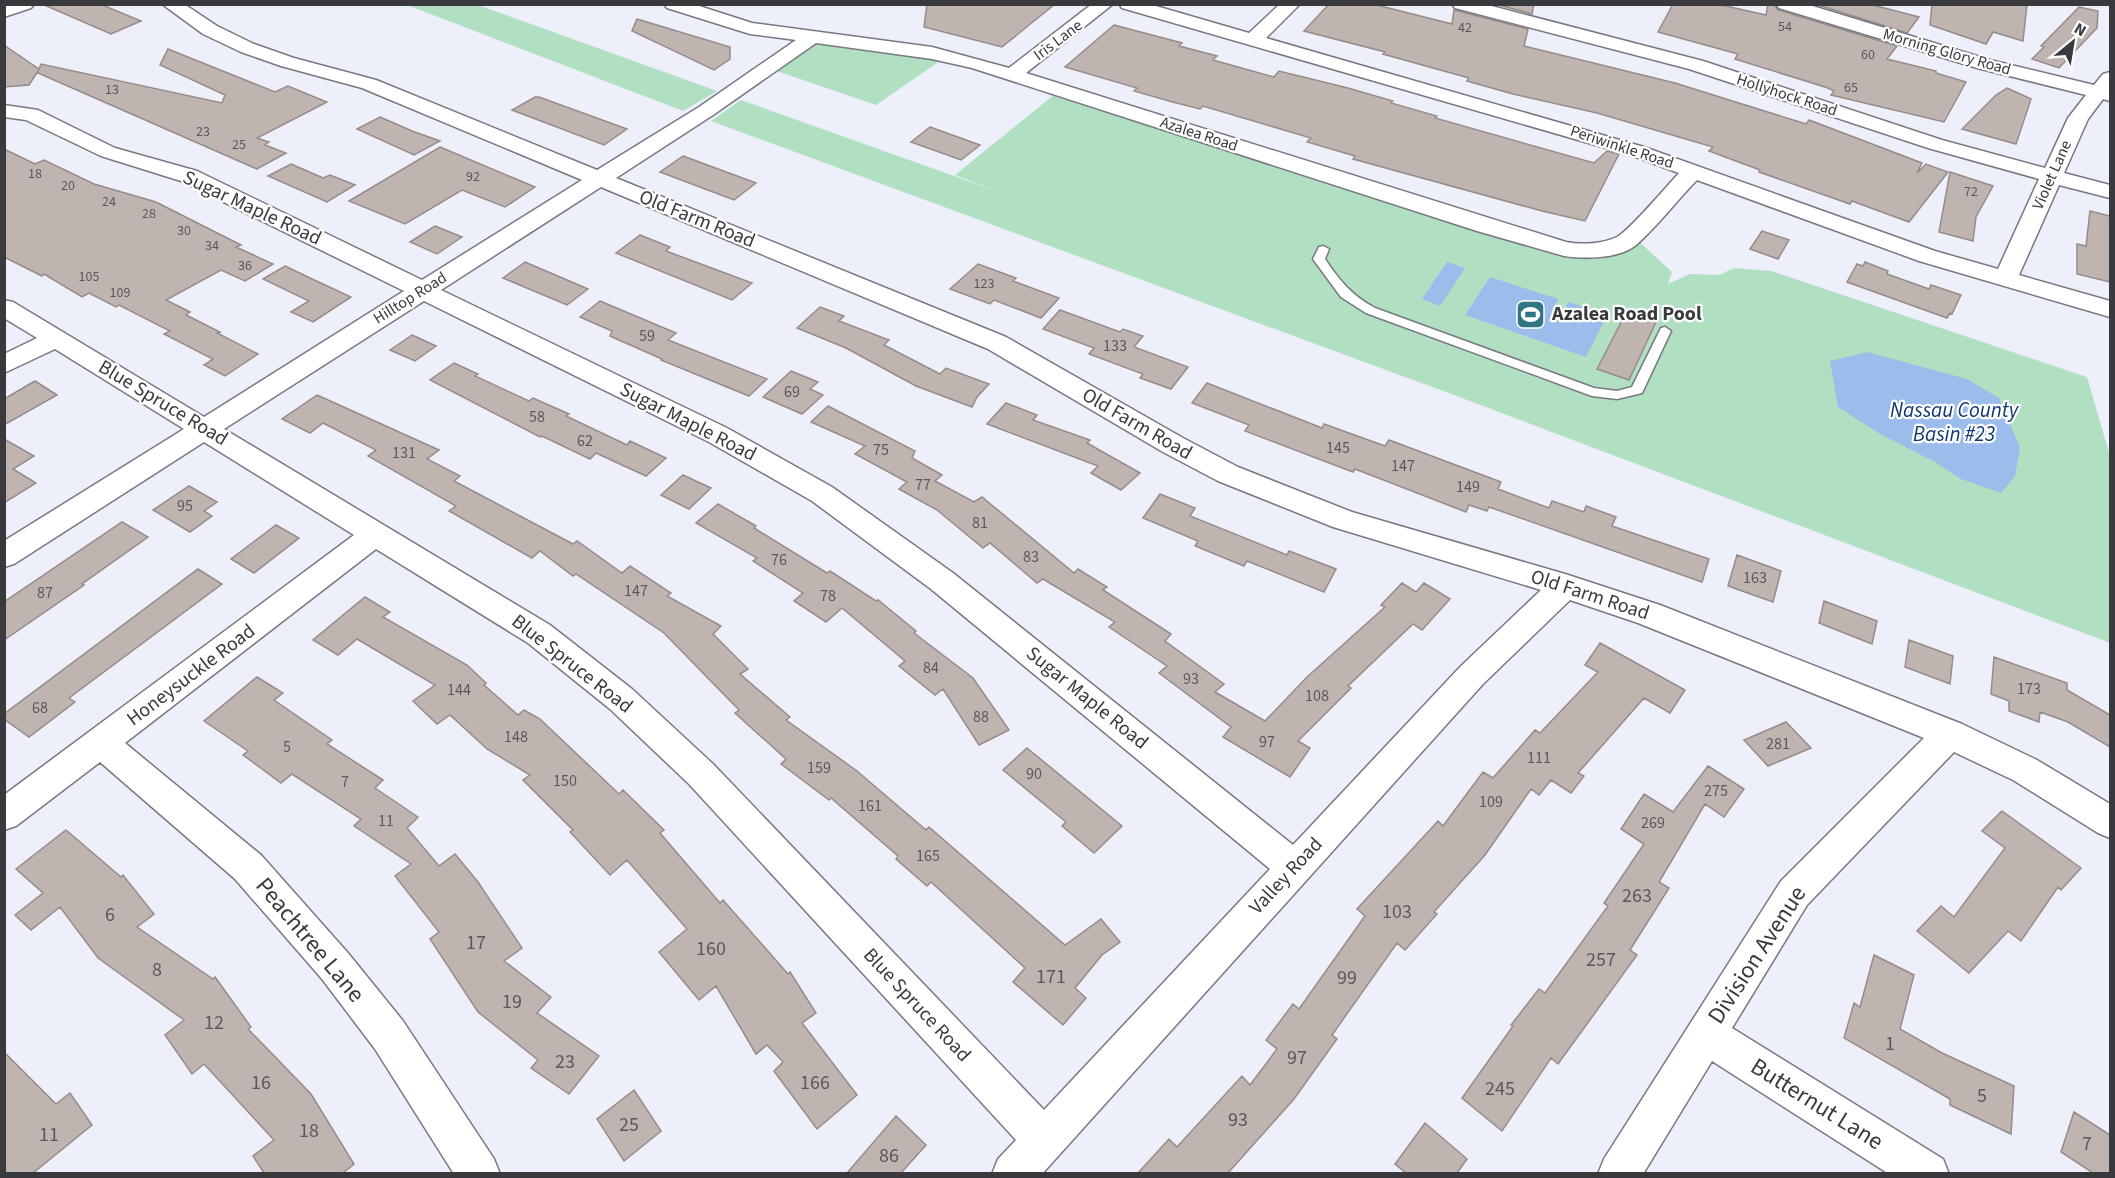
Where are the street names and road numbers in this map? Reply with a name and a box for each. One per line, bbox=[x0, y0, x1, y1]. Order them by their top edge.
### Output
street label: Iris Lane bbox=[1029, 14, 1087, 66]
street label: Morning Glory Road bbox=[1880, 23, 2014, 81]
street label: Hollyhock Road bbox=[1734, 68, 1840, 122]
street label: Azalea Road bbox=[1157, 111, 1241, 157]
street label: Periwinkle Road bbox=[1567, 120, 1677, 174]
street label: Violet Lane bbox=[2027, 137, 2077, 213]
street label: Sugar Maple Road bbox=[178, 164, 326, 252]
street label: Old Farm Road bbox=[635, 183, 759, 255]
street label: Hilltop Road bbox=[369, 267, 451, 329]
street label: Blue Spruce Road bbox=[93, 353, 233, 453]
street label: Sugar Maple Road bbox=[615, 375, 761, 469]
street label: Old Farm Road bbox=[1077, 381, 1197, 467]
street label: Old Farm Road bbox=[1527, 563, 1653, 627]
street label: Blue Spruce Road bbox=[506, 608, 638, 720]
street label: Honeysuckle Road bbox=[121, 617, 261, 733]
street label: Sugar Maple Road bbox=[1020, 640, 1154, 756]
street label: Valley Road bbox=[1243, 831, 1329, 921]
street label: Peachtree Lane bbox=[247, 870, 373, 1010]
street label: Division Avenue bbox=[1699, 879, 1815, 1031]
street label: Blue Spruce Road bbox=[857, 942, 977, 1068]
street label: Butternut Lane bbox=[1744, 1049, 1890, 1159]

